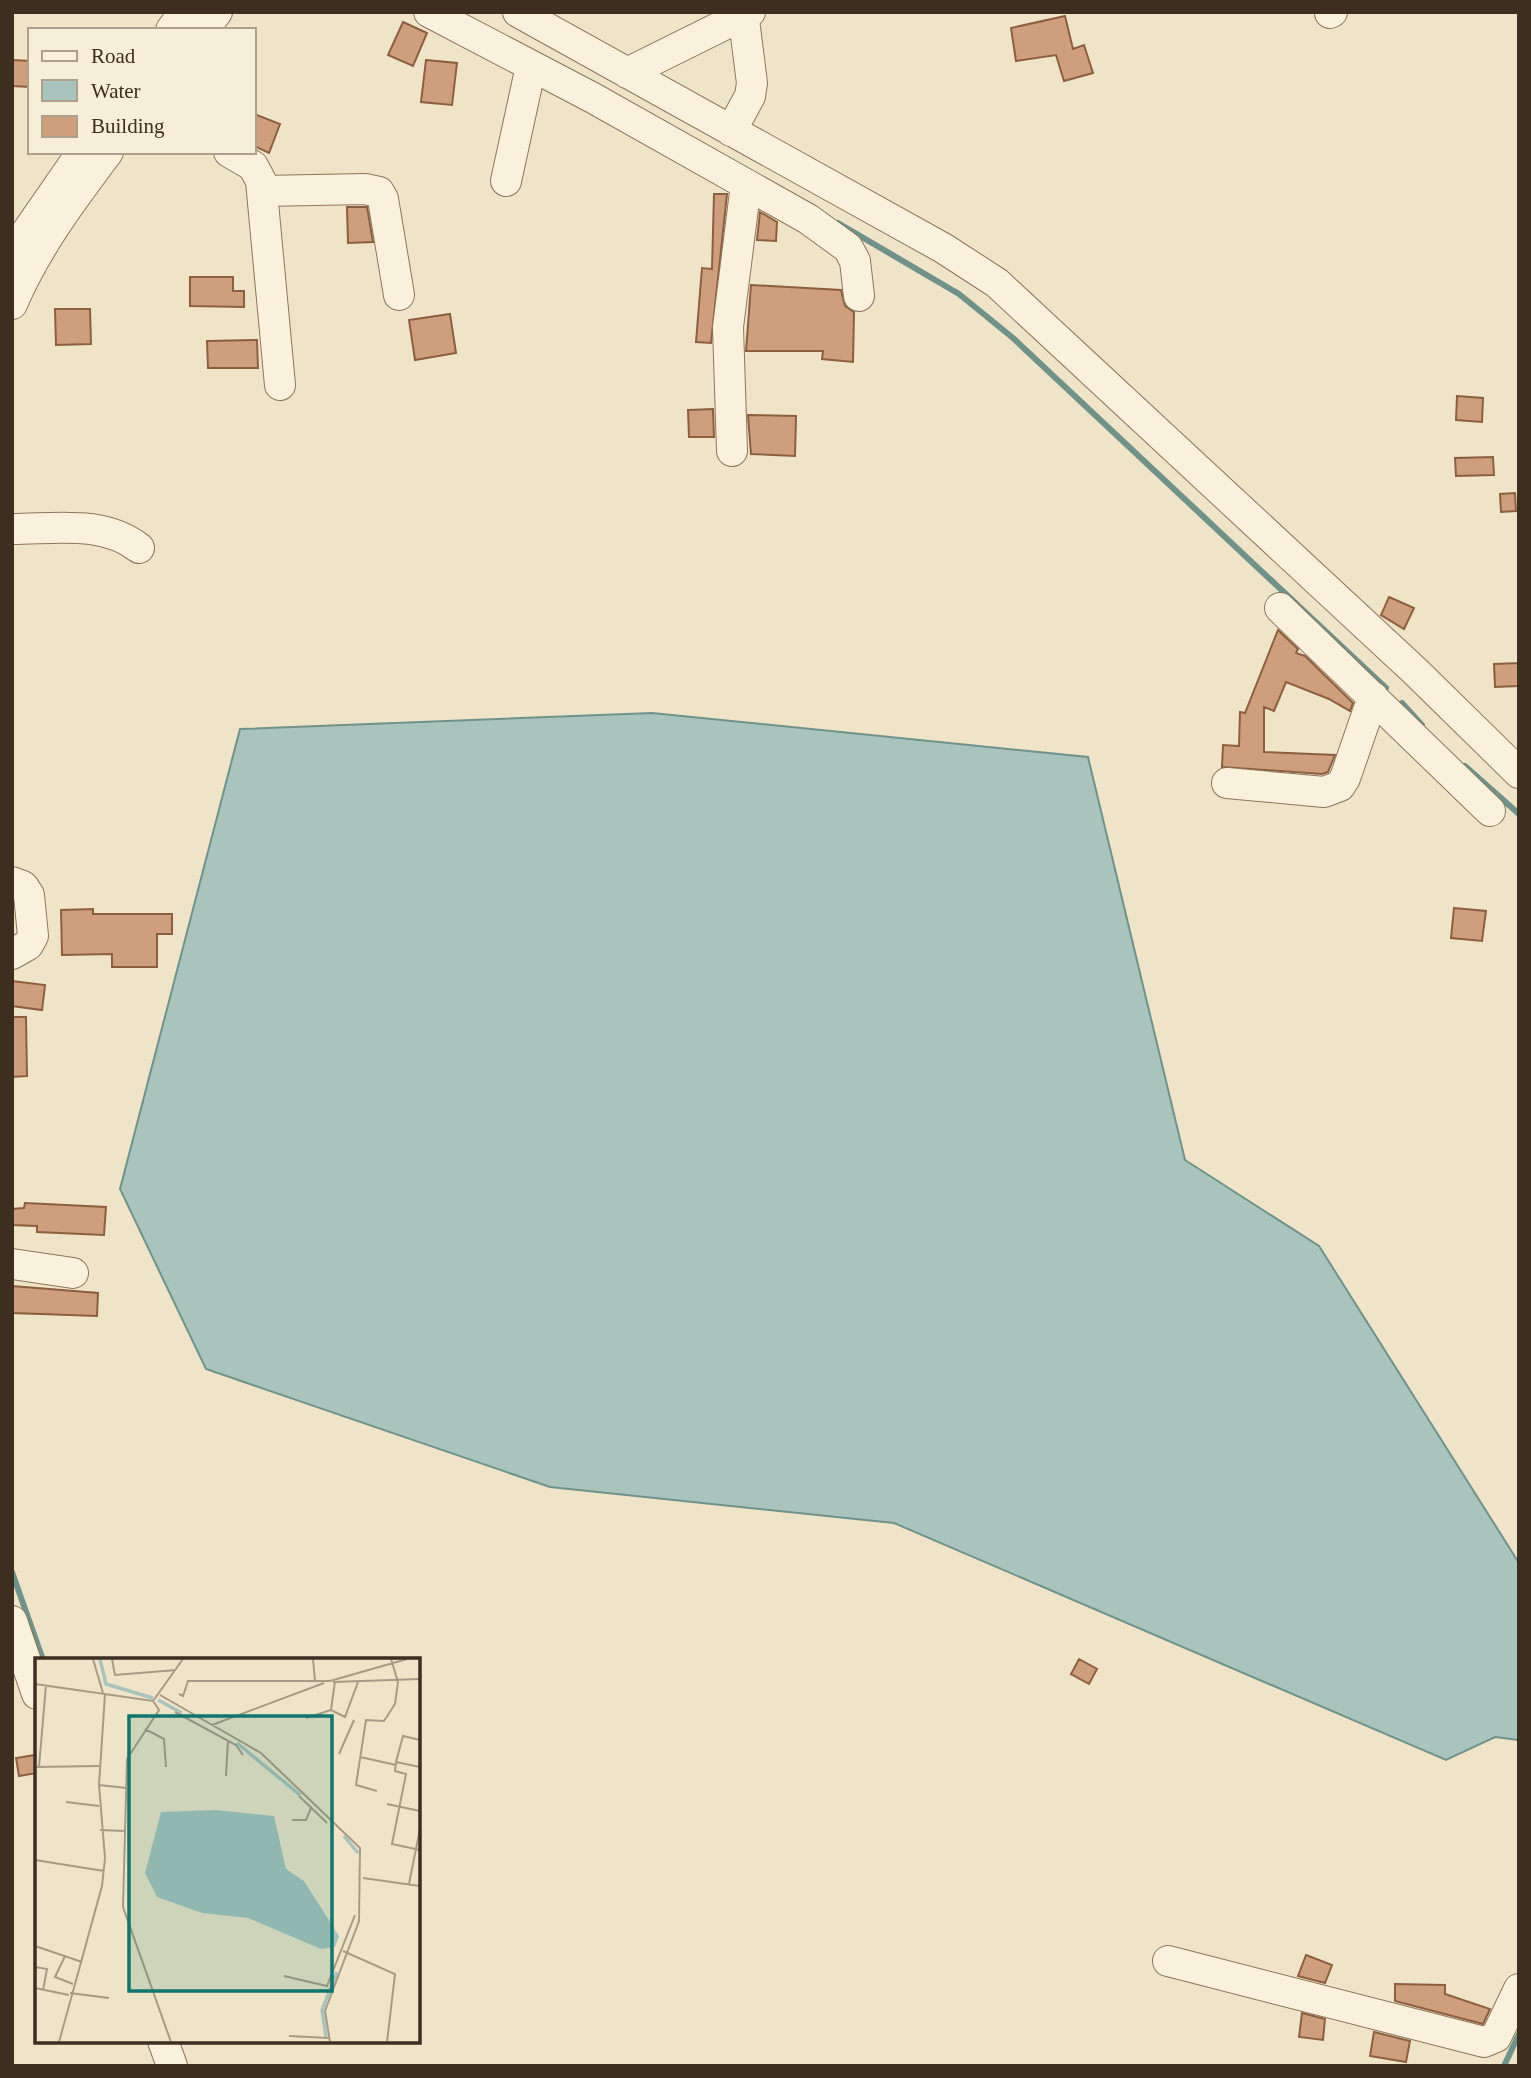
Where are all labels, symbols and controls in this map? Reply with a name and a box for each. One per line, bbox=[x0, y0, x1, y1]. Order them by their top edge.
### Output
legend bbox=[28, 28, 256, 154]
text: Road bbox=[91, 44, 136, 68]
text: Water bbox=[91, 79, 141, 103]
text: Building bbox=[91, 114, 165, 138]
inset map bbox=[35, 1658, 420, 2043]

